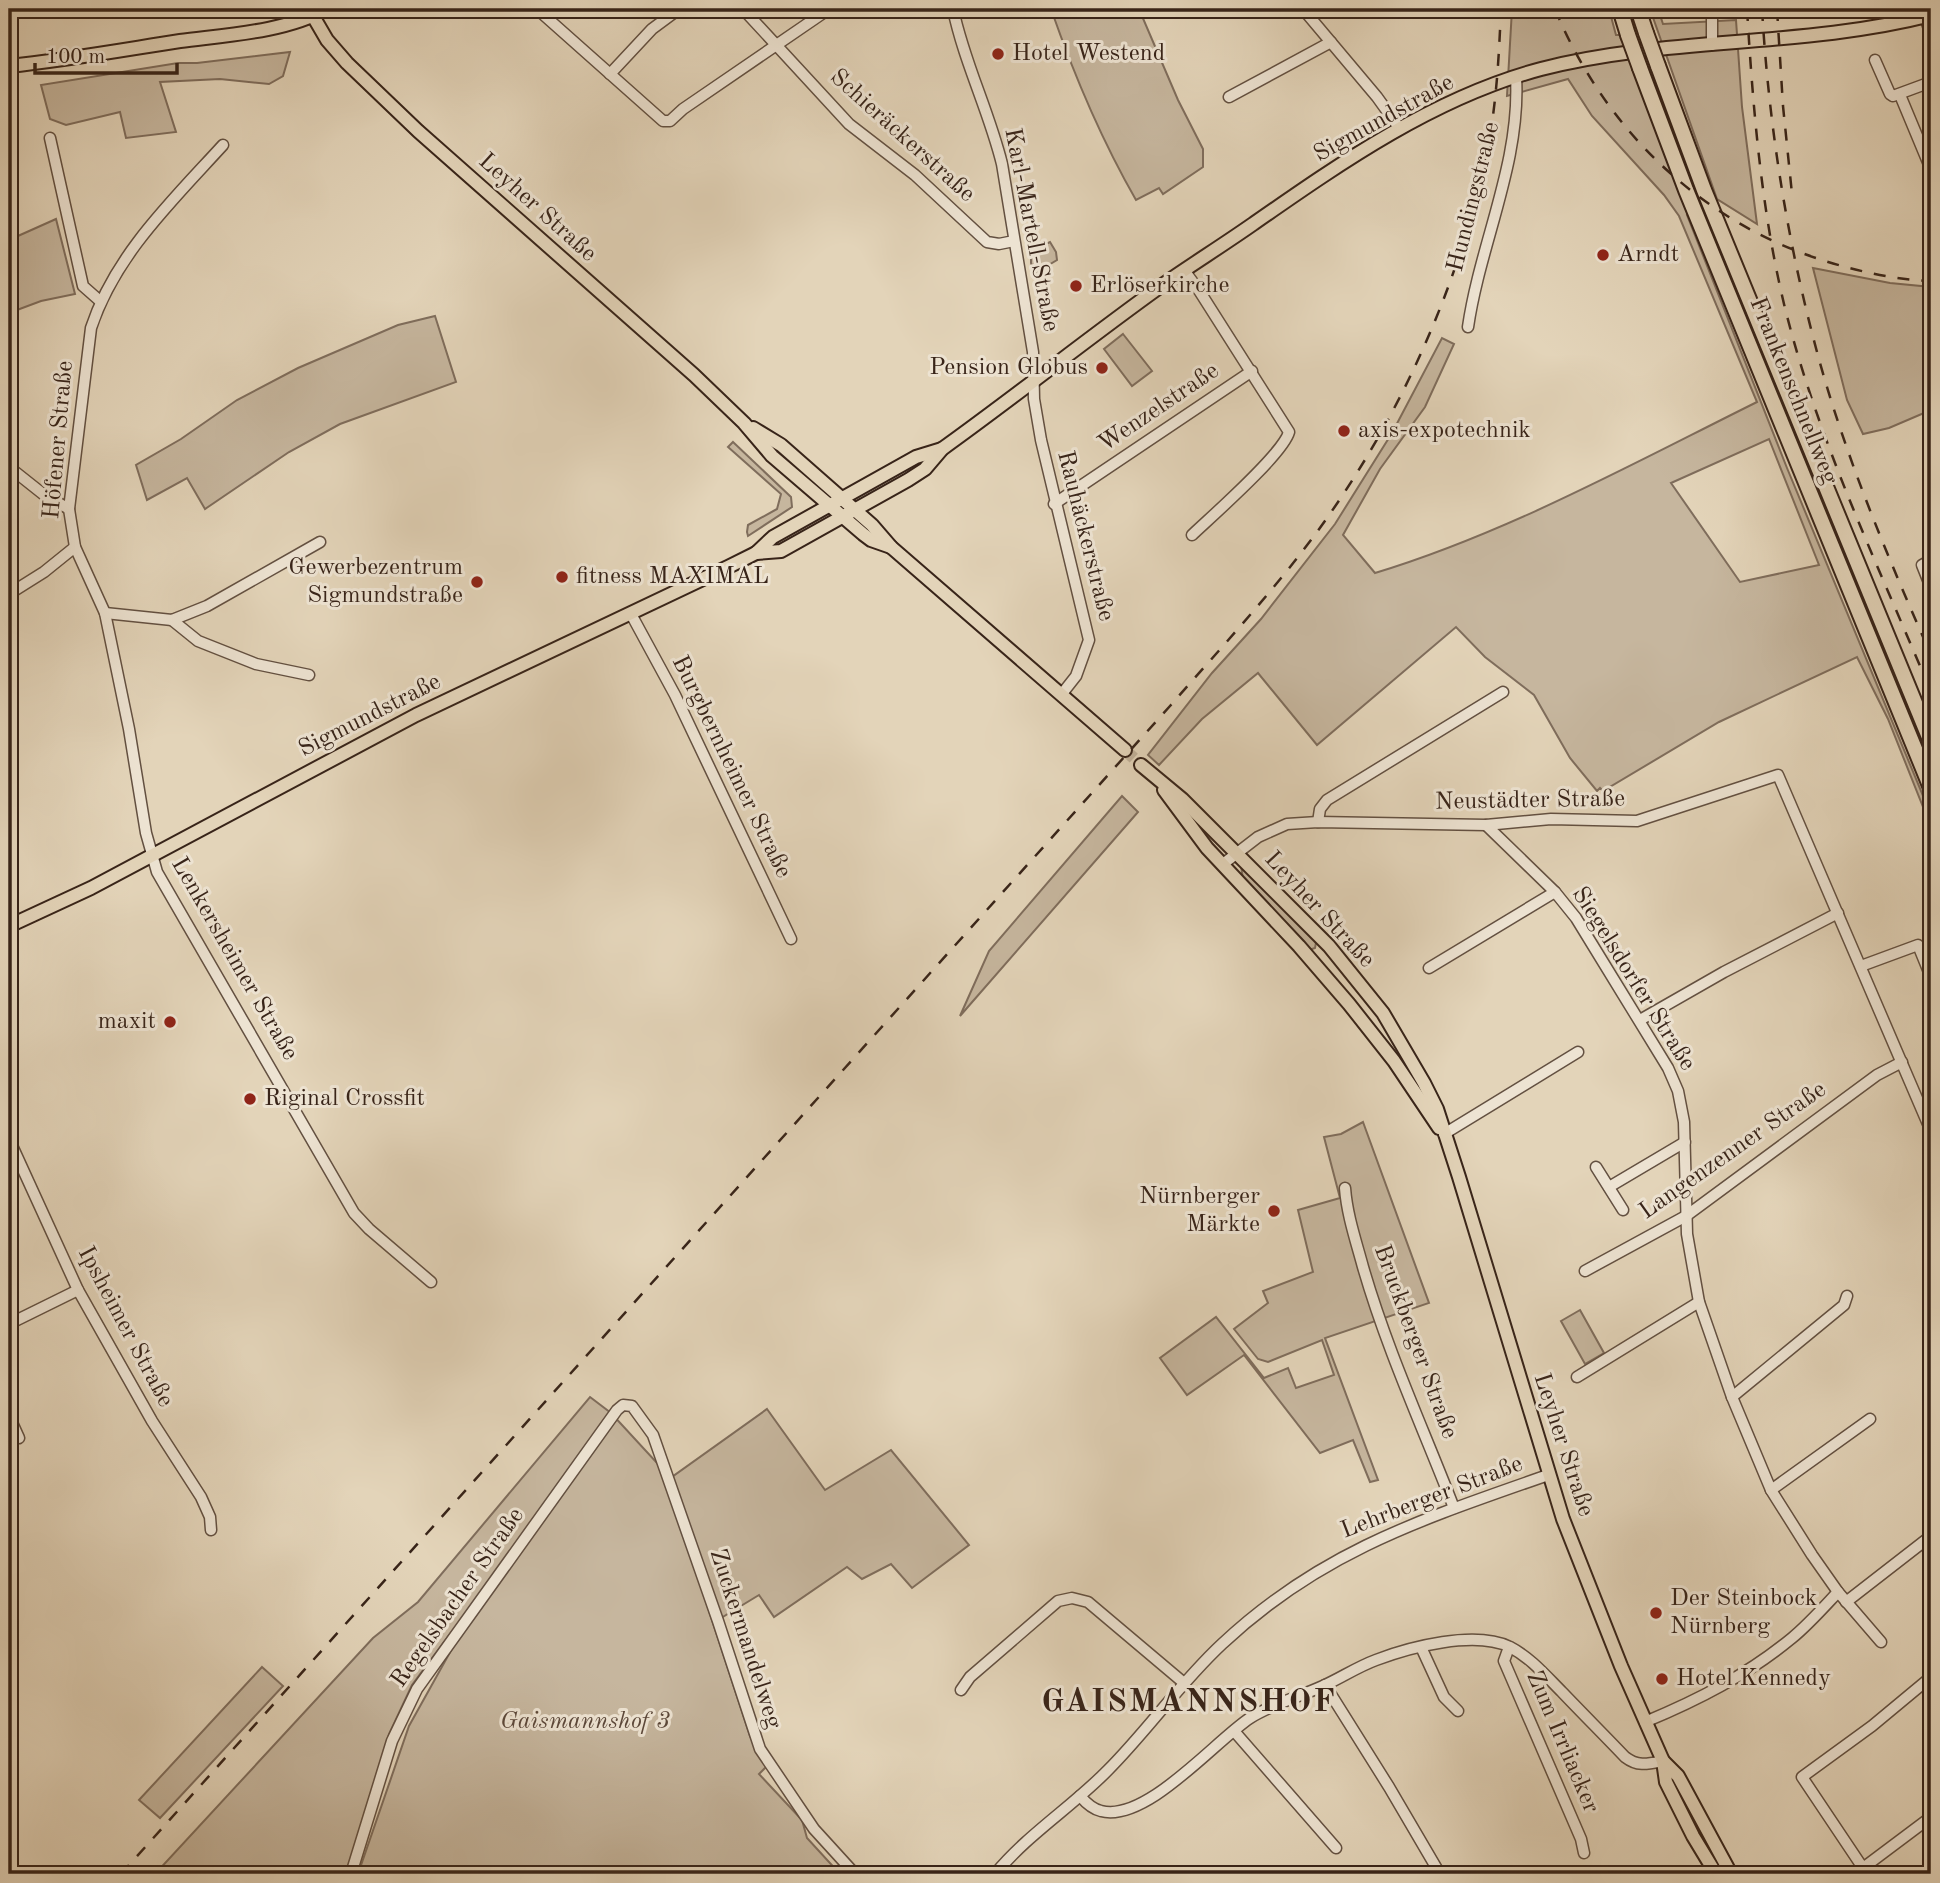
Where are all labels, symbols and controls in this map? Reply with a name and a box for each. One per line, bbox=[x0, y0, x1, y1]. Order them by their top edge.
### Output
scale bar bbox=[35, 32, 177, 76]
place label: Hotel Westend bbox=[1012, 42, 1165, 66]
marker: Hotel Westend bbox=[990, 46, 1006, 62]
text: 100 m bbox=[46, 47, 105, 68]
street label: Schieräckerstraße bbox=[825, 65, 979, 207]
street label: Sigmundstraße bbox=[1310, 71, 1458, 167]
street label: Hundingstraße bbox=[1444, 119, 1504, 275]
street label: Karl-Martell-Straße bbox=[999, 126, 1063, 334]
street label: Leyher Straße bbox=[474, 149, 600, 267]
place label: Arndt bbox=[1617, 243, 1679, 267]
marker: Arndt bbox=[1595, 247, 1611, 263]
place label: Erlöserkirche bbox=[1090, 274, 1229, 298]
marker: Erlöserkirche bbox=[1068, 278, 1084, 294]
street label: Frankenschnellweg bbox=[1744, 294, 1842, 488]
place label: Pension Globus bbox=[929, 356, 1088, 380]
street label: Wenzelstraße bbox=[1094, 359, 1224, 457]
street label: Höfener Straße bbox=[40, 360, 78, 520]
marker: Pension Globus bbox=[1094, 360, 1110, 376]
place label: axis-expotechnik bbox=[1358, 419, 1531, 443]
marker: axis-expotechnik bbox=[1336, 423, 1352, 439]
street label: Rauhäckerstraße bbox=[1052, 448, 1118, 624]
place label: Gewerbezentrum Sigmundstraße bbox=[288, 556, 463, 608]
place label: fitness MAXIMAL bbox=[576, 565, 769, 589]
marker: fitness MAXIMAL bbox=[554, 569, 570, 585]
marker: Gewerbezentrum Sigmundstraße bbox=[469, 574, 485, 590]
street label: Burgbernheimer Straße bbox=[667, 652, 795, 882]
street label: Sigmundstraße bbox=[295, 670, 445, 762]
street label: Neustädter Straße bbox=[1435, 787, 1625, 815]
street label: Leyher Straße bbox=[1259, 847, 1379, 973]
street label: Lenkersheimer Straße bbox=[166, 854, 302, 1064]
street label: Siegelsdorfer Straße bbox=[1567, 883, 1699, 1075]
place label: maxit bbox=[98, 1010, 156, 1034]
marker: maxit bbox=[162, 1014, 178, 1030]
street label: Langenzenner Straße bbox=[1635, 1078, 1831, 1224]
place label: Riginal Crossfit bbox=[264, 1087, 425, 1111]
marker: Riginal Crossfit bbox=[242, 1091, 258, 1107]
place label: Nürnberger Märkte bbox=[1139, 1185, 1260, 1237]
marker: Nürnberger Märkte bbox=[1266, 1203, 1282, 1219]
street label: Bruckberger Straße bbox=[1369, 1242, 1461, 1442]
street label: Ipsheimer Straße bbox=[73, 1243, 177, 1411]
street label: Leyher Straße bbox=[1529, 1370, 1597, 1520]
street label: Lehrberger Straße bbox=[1338, 1452, 1526, 1544]
street label: Regelsbacher Straße bbox=[387, 1504, 529, 1692]
street label: Zuckermandelweg bbox=[705, 1546, 785, 1732]
place label: Der Steinbock Nürnberg bbox=[1670, 1587, 1817, 1639]
marker: Der Steinbock Nürnberg bbox=[1648, 1605, 1664, 1621]
street label: Zum Irrliacker bbox=[1521, 1667, 1603, 1817]
place label: Hotel Kennedy bbox=[1676, 1667, 1831, 1691]
marker: Hotel Kennedy bbox=[1654, 1671, 1670, 1687]
district label: GAISMANNSHOF bbox=[1041, 1687, 1337, 1719]
park label: Gaismannshof 3 bbox=[500, 1710, 670, 1734]

